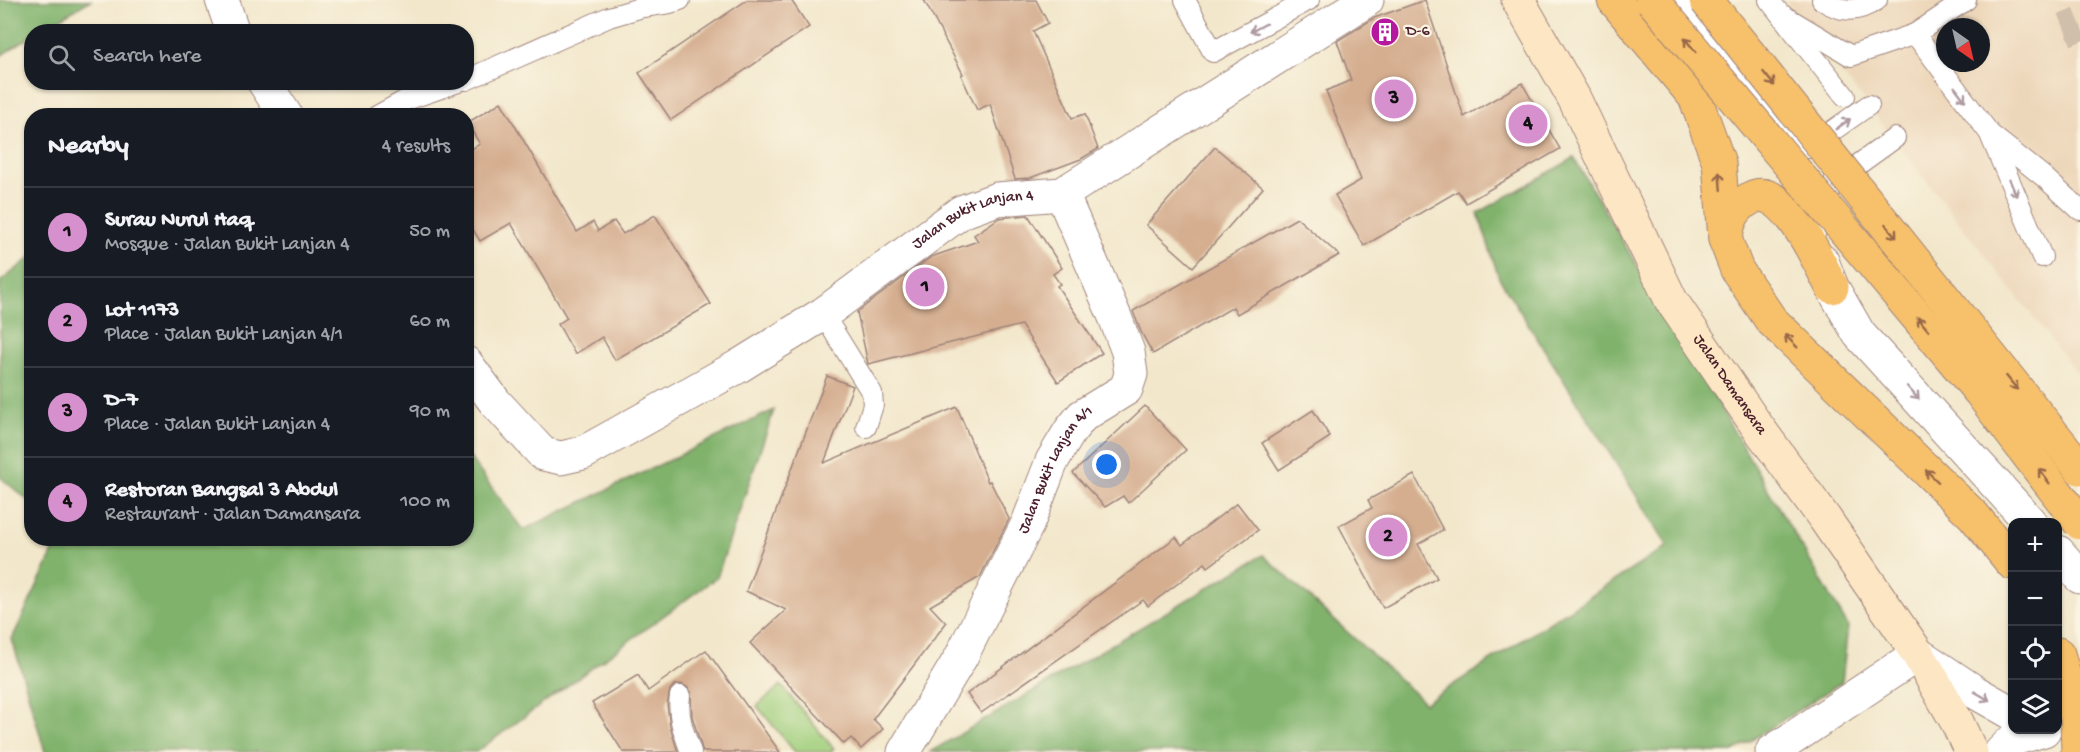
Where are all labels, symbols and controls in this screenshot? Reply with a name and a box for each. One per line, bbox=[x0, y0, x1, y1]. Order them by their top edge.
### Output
building icon: D-6 bbox=[1369, 16, 1401, 48]
north arrow bbox=[1936, 18, 1990, 72]
one-way arrow bbox=[1250, 22, 1267, 34]
place label: D-6 bbox=[1405, 23, 1430, 42]
search box bbox=[24, 24, 474, 90]
one-way arrow bbox=[1683, 38, 1697, 53]
icon: search bbox=[45, 41, 78, 74]
text: Search here bbox=[93, 44, 201, 70]
one-way arrow bbox=[1762, 70, 1775, 86]
pin: 3 bbox=[1374, 76, 1414, 122]
one-way arrow bbox=[1953, 86, 1966, 102]
pin: 4 bbox=[1508, 102, 1547, 146]
one-way arrow bbox=[1834, 118, 1850, 130]
text: Nearby bbox=[48, 132, 129, 163]
text: 4 results bbox=[382, 136, 450, 159]
one-way arrow bbox=[1714, 171, 1725, 191]
one-way arrow bbox=[2008, 179, 2019, 197]
street label: Jalan Bukit Lanjan 4 bbox=[909, 187, 1035, 254]
text: Surau Nurul Haq bbox=[105, 208, 252, 234]
text: 1 bbox=[63, 221, 72, 244]
text: 50 m bbox=[409, 221, 450, 244]
one-way arrow bbox=[1884, 223, 1897, 239]
text: Mosque · Jalan Bukit Lanjan 4 bbox=[105, 234, 350, 257]
pin: 1 bbox=[906, 264, 944, 310]
text: Lot 1173 bbox=[105, 298, 179, 324]
text: 2 bbox=[63, 311, 72, 334]
text: 60 m bbox=[410, 311, 450, 334]
one-way arrow bbox=[1916, 317, 1930, 332]
text: Place · Jalan Bukit Lanjan 4/1 bbox=[105, 324, 343, 347]
street label: Jalan Damansara bbox=[1688, 331, 1771, 440]
one-way arrow bbox=[1783, 333, 1798, 348]
one-way arrow bbox=[2006, 375, 2019, 391]
one-way arrow bbox=[1906, 385, 1920, 400]
text: D-7 bbox=[105, 388, 138, 414]
text: 3 bbox=[62, 401, 73, 424]
text: 90 m bbox=[410, 401, 450, 424]
street label: Jalan Bukit Lanjan 4/1 bbox=[1015, 402, 1097, 537]
text: Place · Jalan Bukit Lanjan 4 bbox=[105, 414, 330, 437]
your location bbox=[1092, 450, 1121, 479]
one-way arrow bbox=[1924, 468, 1939, 483]
one-way arrow bbox=[2038, 469, 2051, 485]
text: Restoran Bangsal 3 Abdul bbox=[105, 478, 338, 504]
text: 4 bbox=[63, 491, 72, 514]
text: 100 m bbox=[400, 491, 450, 514]
text: Restaurant · Jalan Damansara bbox=[105, 504, 360, 527]
pin: 2 bbox=[1368, 514, 1408, 560]
map controls bbox=[2008, 518, 2062, 734]
button: + bbox=[2008, 518, 2062, 572]
button: − bbox=[2008, 572, 2062, 626]
button: locate bbox=[2008, 626, 2062, 680]
button: layers bbox=[2008, 680, 2062, 734]
one-way arrow bbox=[1973, 690, 1990, 702]

